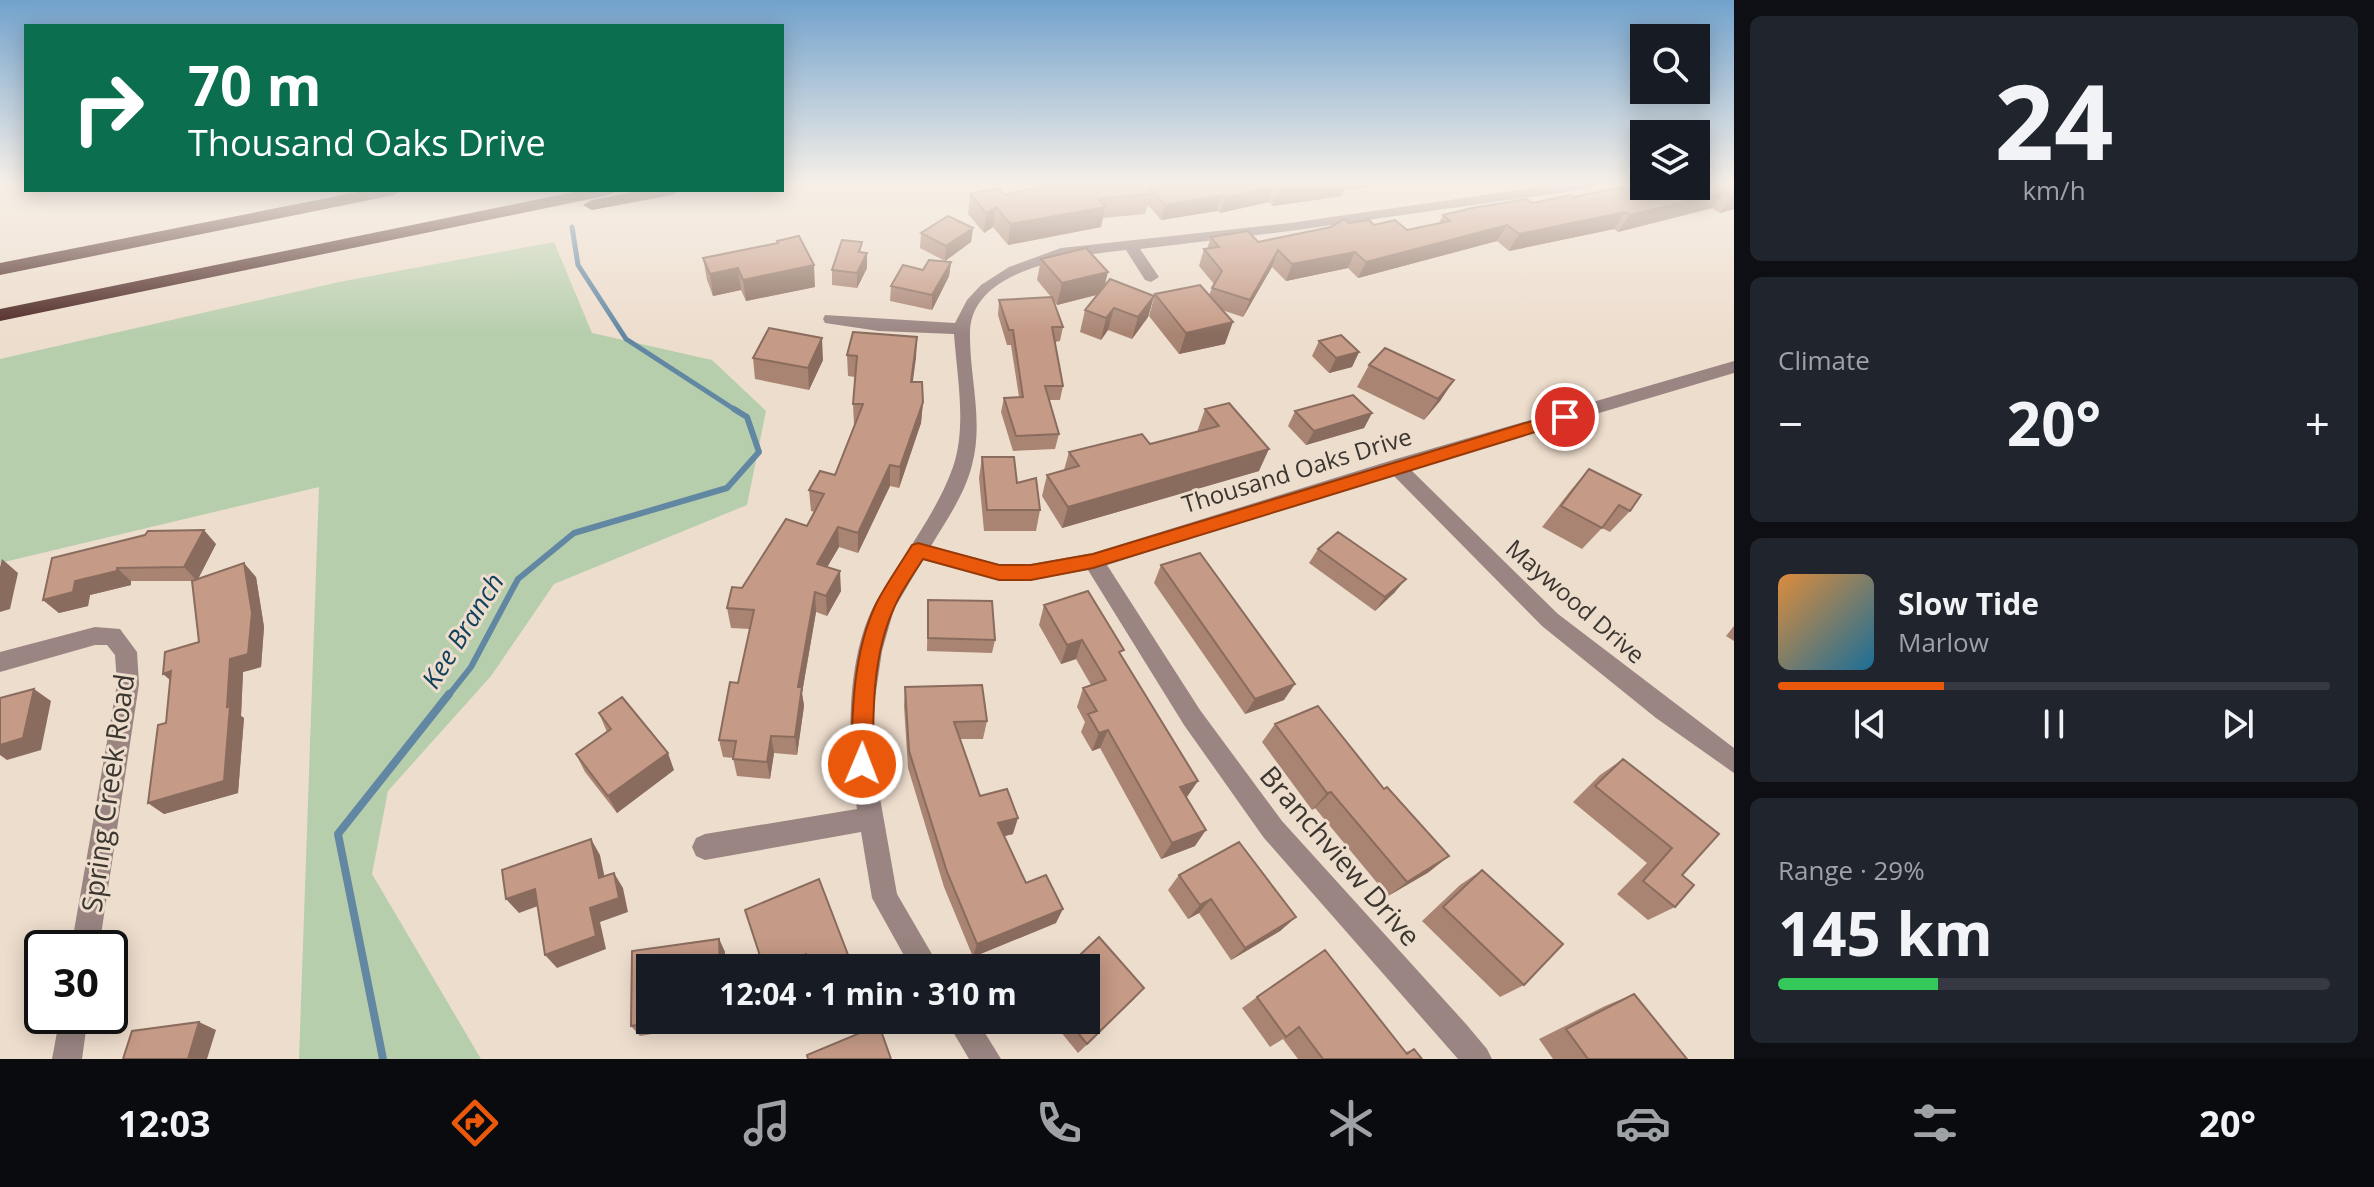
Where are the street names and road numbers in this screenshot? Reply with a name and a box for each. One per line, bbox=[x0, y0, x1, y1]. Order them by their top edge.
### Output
street label: Thousand Oaks Drive bbox=[1178, 419, 1415, 520]
street label: Maywood Drive bbox=[1499, 531, 1653, 670]
street label: Spring Creek Road bbox=[71, 671, 143, 914]
street label: Branchview Drive bbox=[1252, 757, 1430, 954]

